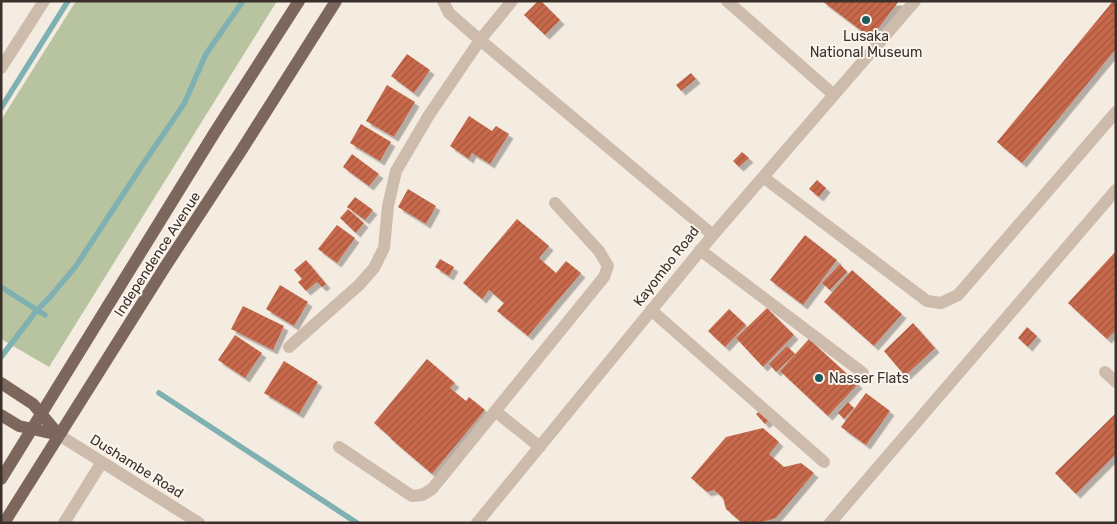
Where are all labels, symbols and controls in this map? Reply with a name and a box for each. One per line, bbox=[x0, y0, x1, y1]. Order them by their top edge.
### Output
marker: Lusaka National Museum bbox=[860, 14, 872, 26]
place label: Lusaka National Museum bbox=[810, 28, 922, 61]
street label: Independence Avenue bbox=[111, 189, 204, 320]
street label: Kayombo Road bbox=[630, 223, 703, 310]
place label: Nasser Flats bbox=[829, 370, 909, 387]
marker: Nasser Flats bbox=[813, 372, 825, 384]
street label: Dushambe Road bbox=[87, 431, 186, 502]

